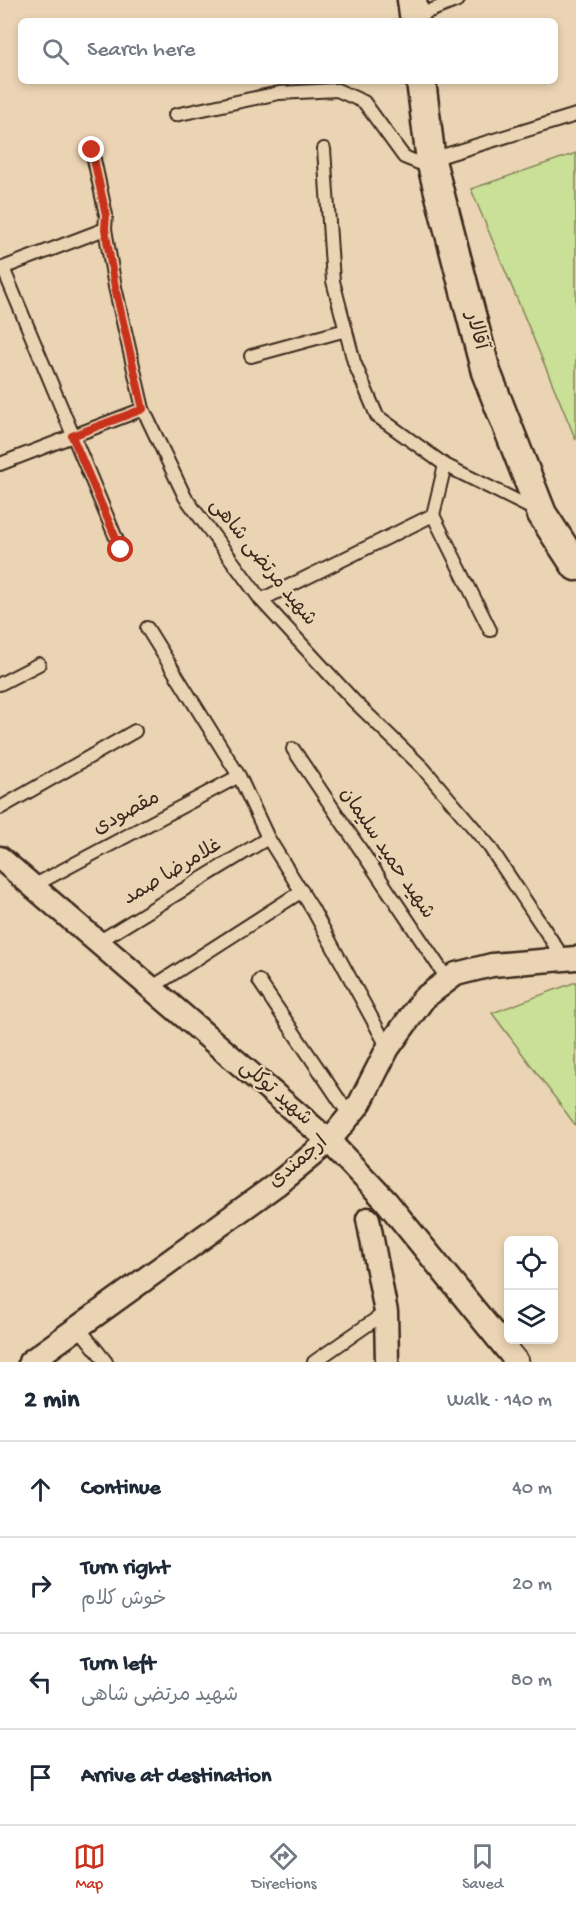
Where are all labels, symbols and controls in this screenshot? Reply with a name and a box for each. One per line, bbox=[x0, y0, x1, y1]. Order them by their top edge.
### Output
search box bbox=[18, 18, 558, 84]
icon: search bbox=[39, 35, 72, 68]
text: Search here bbox=[87, 38, 195, 64]
route end bbox=[78, 136, 104, 162]
street label: آقالار bbox=[458, 307, 494, 354]
street label: شهید مرتضی شاهی bbox=[204, 494, 321, 631]
route start bbox=[107, 536, 133, 562]
street label: شهید حمید سلیمان bbox=[334, 783, 439, 924]
street label: مقصودی bbox=[90, 787, 164, 841]
street label: غلامرضا صمد bbox=[119, 834, 226, 911]
street label: شهید توکلی bbox=[234, 1055, 317, 1132]
street label: ارجمندی bbox=[264, 1131, 333, 1194]
map controls bbox=[504, 1236, 558, 1344]
button: locate bbox=[504, 1236, 558, 1290]
button: layers bbox=[504, 1290, 558, 1344]
text: 2 min bbox=[24, 1386, 79, 1417]
text: Walk · 140 m bbox=[447, 1390, 552, 1413]
icon: ahead bbox=[24, 1473, 57, 1506]
text: Continue bbox=[81, 1476, 161, 1502]
text: 40 m bbox=[512, 1478, 552, 1501]
text: Turn right bbox=[81, 1556, 169, 1582]
icon: right bbox=[24, 1569, 57, 1602]
text: 20 m bbox=[512, 1574, 552, 1597]
text: خوش کلام bbox=[81, 1589, 166, 1612]
text: Turn left bbox=[81, 1652, 155, 1678]
icon: left bbox=[24, 1665, 57, 1698]
text: 80 m bbox=[511, 1670, 552, 1693]
text: شهید مرتضی شاهی bbox=[81, 1685, 238, 1708]
icon: arrive bbox=[24, 1761, 57, 1794]
text: Arrive at destination bbox=[81, 1764, 271, 1790]
tab: Map bbox=[73, 1840, 106, 1895]
tab: Directions bbox=[251, 1840, 317, 1895]
tab: Saved bbox=[462, 1840, 503, 1895]

